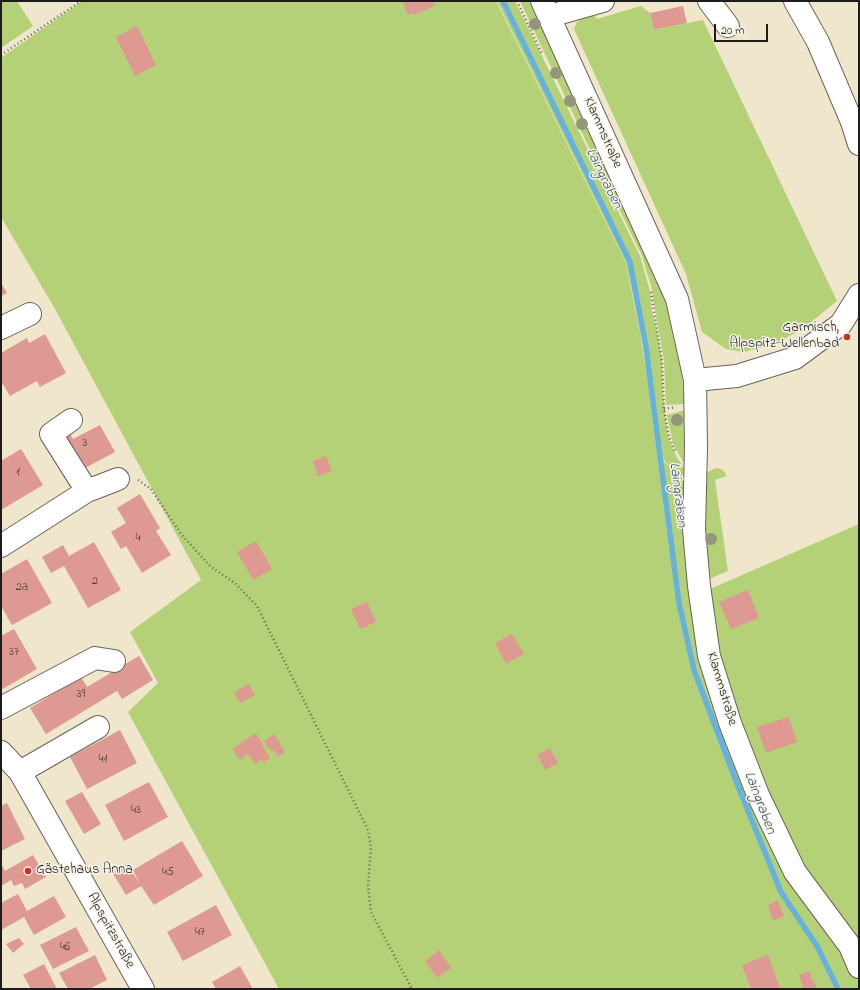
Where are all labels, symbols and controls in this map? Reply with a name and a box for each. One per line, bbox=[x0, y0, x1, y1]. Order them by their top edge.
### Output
scale bar bbox=[716, 16, 770, 42]
text: 20 m bbox=[721, 22, 744, 40]
street label: Klammstraße bbox=[579, 95, 625, 171]
water label: Laingraben bbox=[581, 146, 625, 212]
place label: Garmisch, Alpspitz-Wellenbad bbox=[730, 321, 839, 354]
marker: Garmisch, Alpspitz-Wellenbad bbox=[842, 332, 852, 342]
house number: 3 bbox=[83, 437, 87, 451]
water label: Laingraben bbox=[664, 462, 690, 528]
house number: 1 bbox=[16, 466, 20, 480]
house number: 4 bbox=[136, 532, 140, 546]
house number: 2 bbox=[92, 575, 98, 589]
house number: 2a bbox=[16, 581, 28, 595]
house number: 37 bbox=[9, 646, 19, 660]
street label: Klammstraße bbox=[702, 650, 740, 728]
house number: 39 bbox=[77, 688, 85, 702]
house number: 41 bbox=[99, 753, 107, 767]
water label: Laingraben bbox=[739, 769, 779, 837]
house number: 43 bbox=[131, 804, 141, 818]
place label: Gästehaus Anna bbox=[36, 863, 133, 879]
marker: Gästehaus Anna bbox=[23, 866, 33, 876]
house number: 45 bbox=[162, 866, 174, 880]
street label: Alpspitzstraße bbox=[82, 890, 138, 972]
house number: 47 bbox=[195, 926, 205, 940]
house number: 46 bbox=[60, 941, 70, 955]

